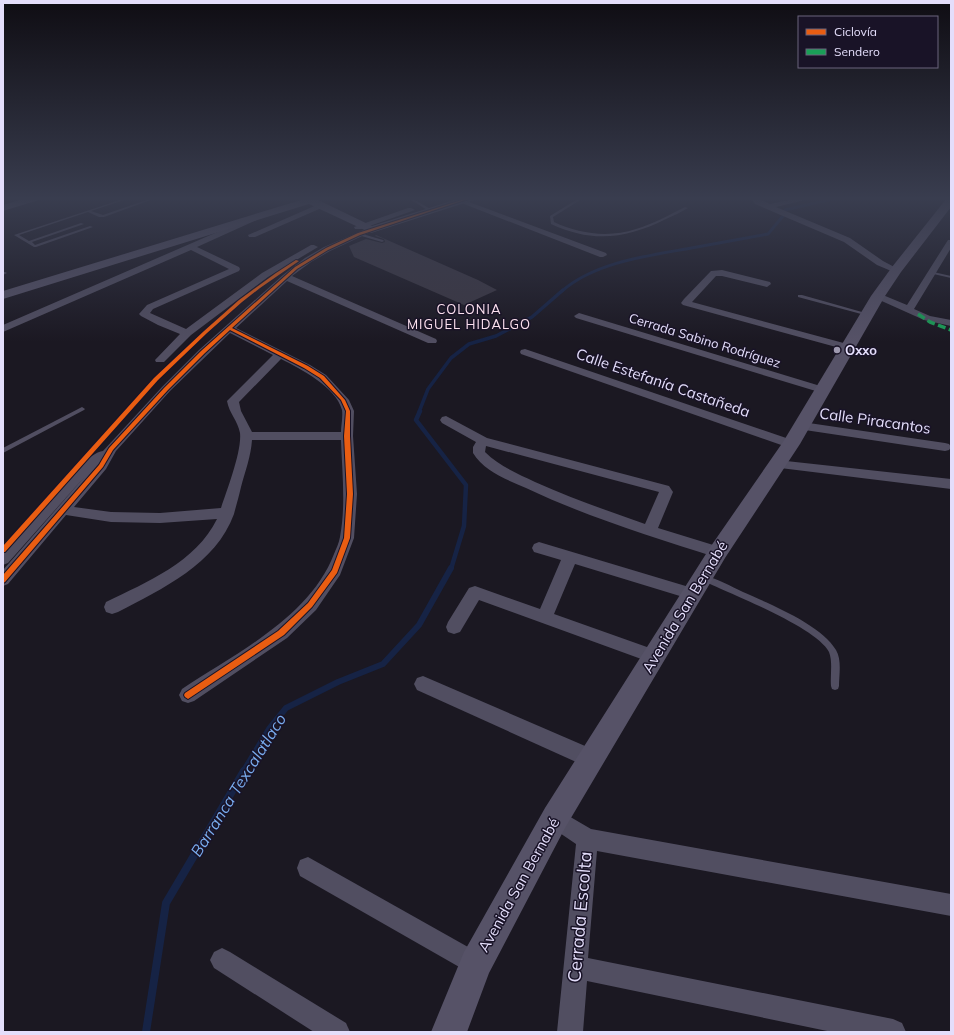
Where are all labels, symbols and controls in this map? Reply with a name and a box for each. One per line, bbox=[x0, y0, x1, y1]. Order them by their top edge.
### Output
legend bbox=[798, 16, 938, 68]
text: Ciclovía bbox=[834, 24, 877, 39]
text: Sendero bbox=[834, 44, 880, 59]
district label: COLONIA MIGUEL HIDALGO bbox=[407, 301, 531, 332]
street label: Cerrada Sabino Rodríguez bbox=[627, 309, 783, 371]
place label: Oxxo bbox=[845, 342, 877, 358]
street label: Calle Estefanía Castañeda bbox=[574, 344, 753, 421]
marker: Oxxo bbox=[832, 345, 842, 355]
street label: Calle Piracantos bbox=[818, 403, 932, 438]
street label: Avenida San Bernabé bbox=[638, 537, 732, 676]
water label: Barranca Texcalatlaco bbox=[186, 710, 290, 860]
street label: Avenida San Bernabé bbox=[474, 814, 563, 955]
street label: Cerrada Escolta bbox=[562, 851, 597, 983]

